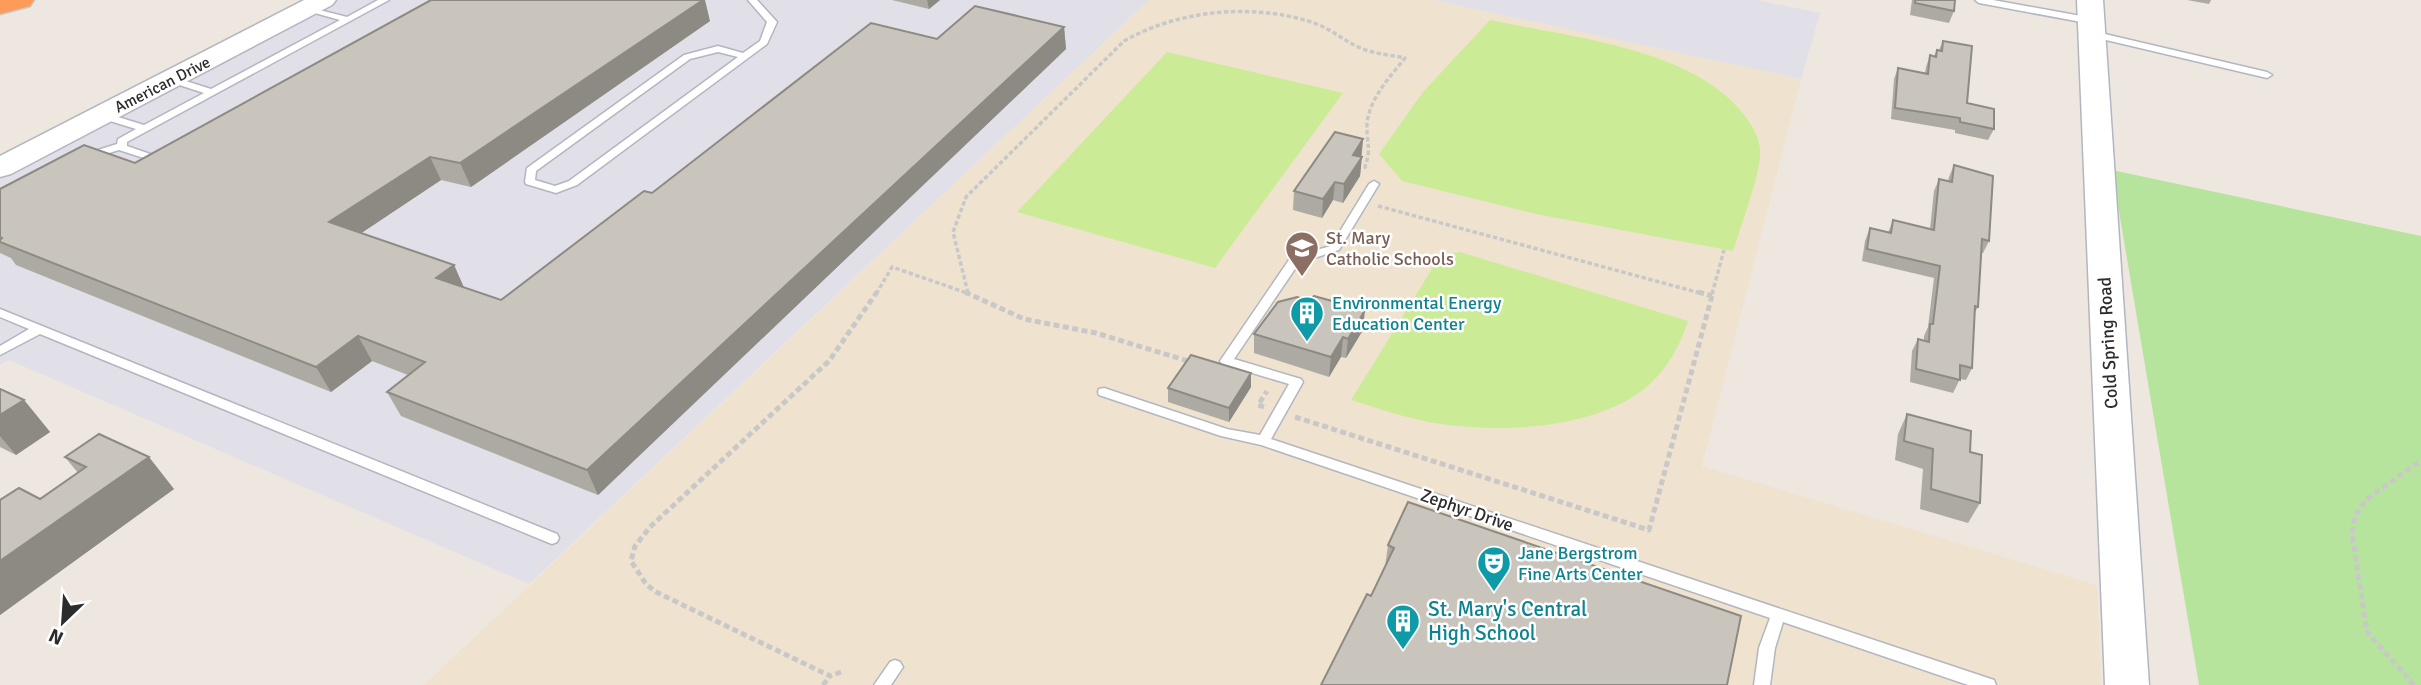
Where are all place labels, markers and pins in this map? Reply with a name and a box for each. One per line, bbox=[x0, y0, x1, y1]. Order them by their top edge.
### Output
place label: St. Mary Catholic Schools bbox=[1326, 227, 1454, 270]
school or university icon: St. Mary Catholic Schools bbox=[1283, 229, 1321, 278]
place label: Environmental Energy Education Center bbox=[1332, 292, 1502, 335]
building icon: Environmental Energy Education Center bbox=[1288, 294, 1326, 343]
place label: Jane Bergstrom Fine Arts Center bbox=[1518, 542, 1643, 585]
theatre icon: Jane Bergstrom Fine Arts Center bbox=[1475, 544, 1513, 593]
place label: St. Mary's Central High School bbox=[1428, 596, 1587, 646]
building icon: St. Mary's Central High School bbox=[1384, 602, 1422, 651]

